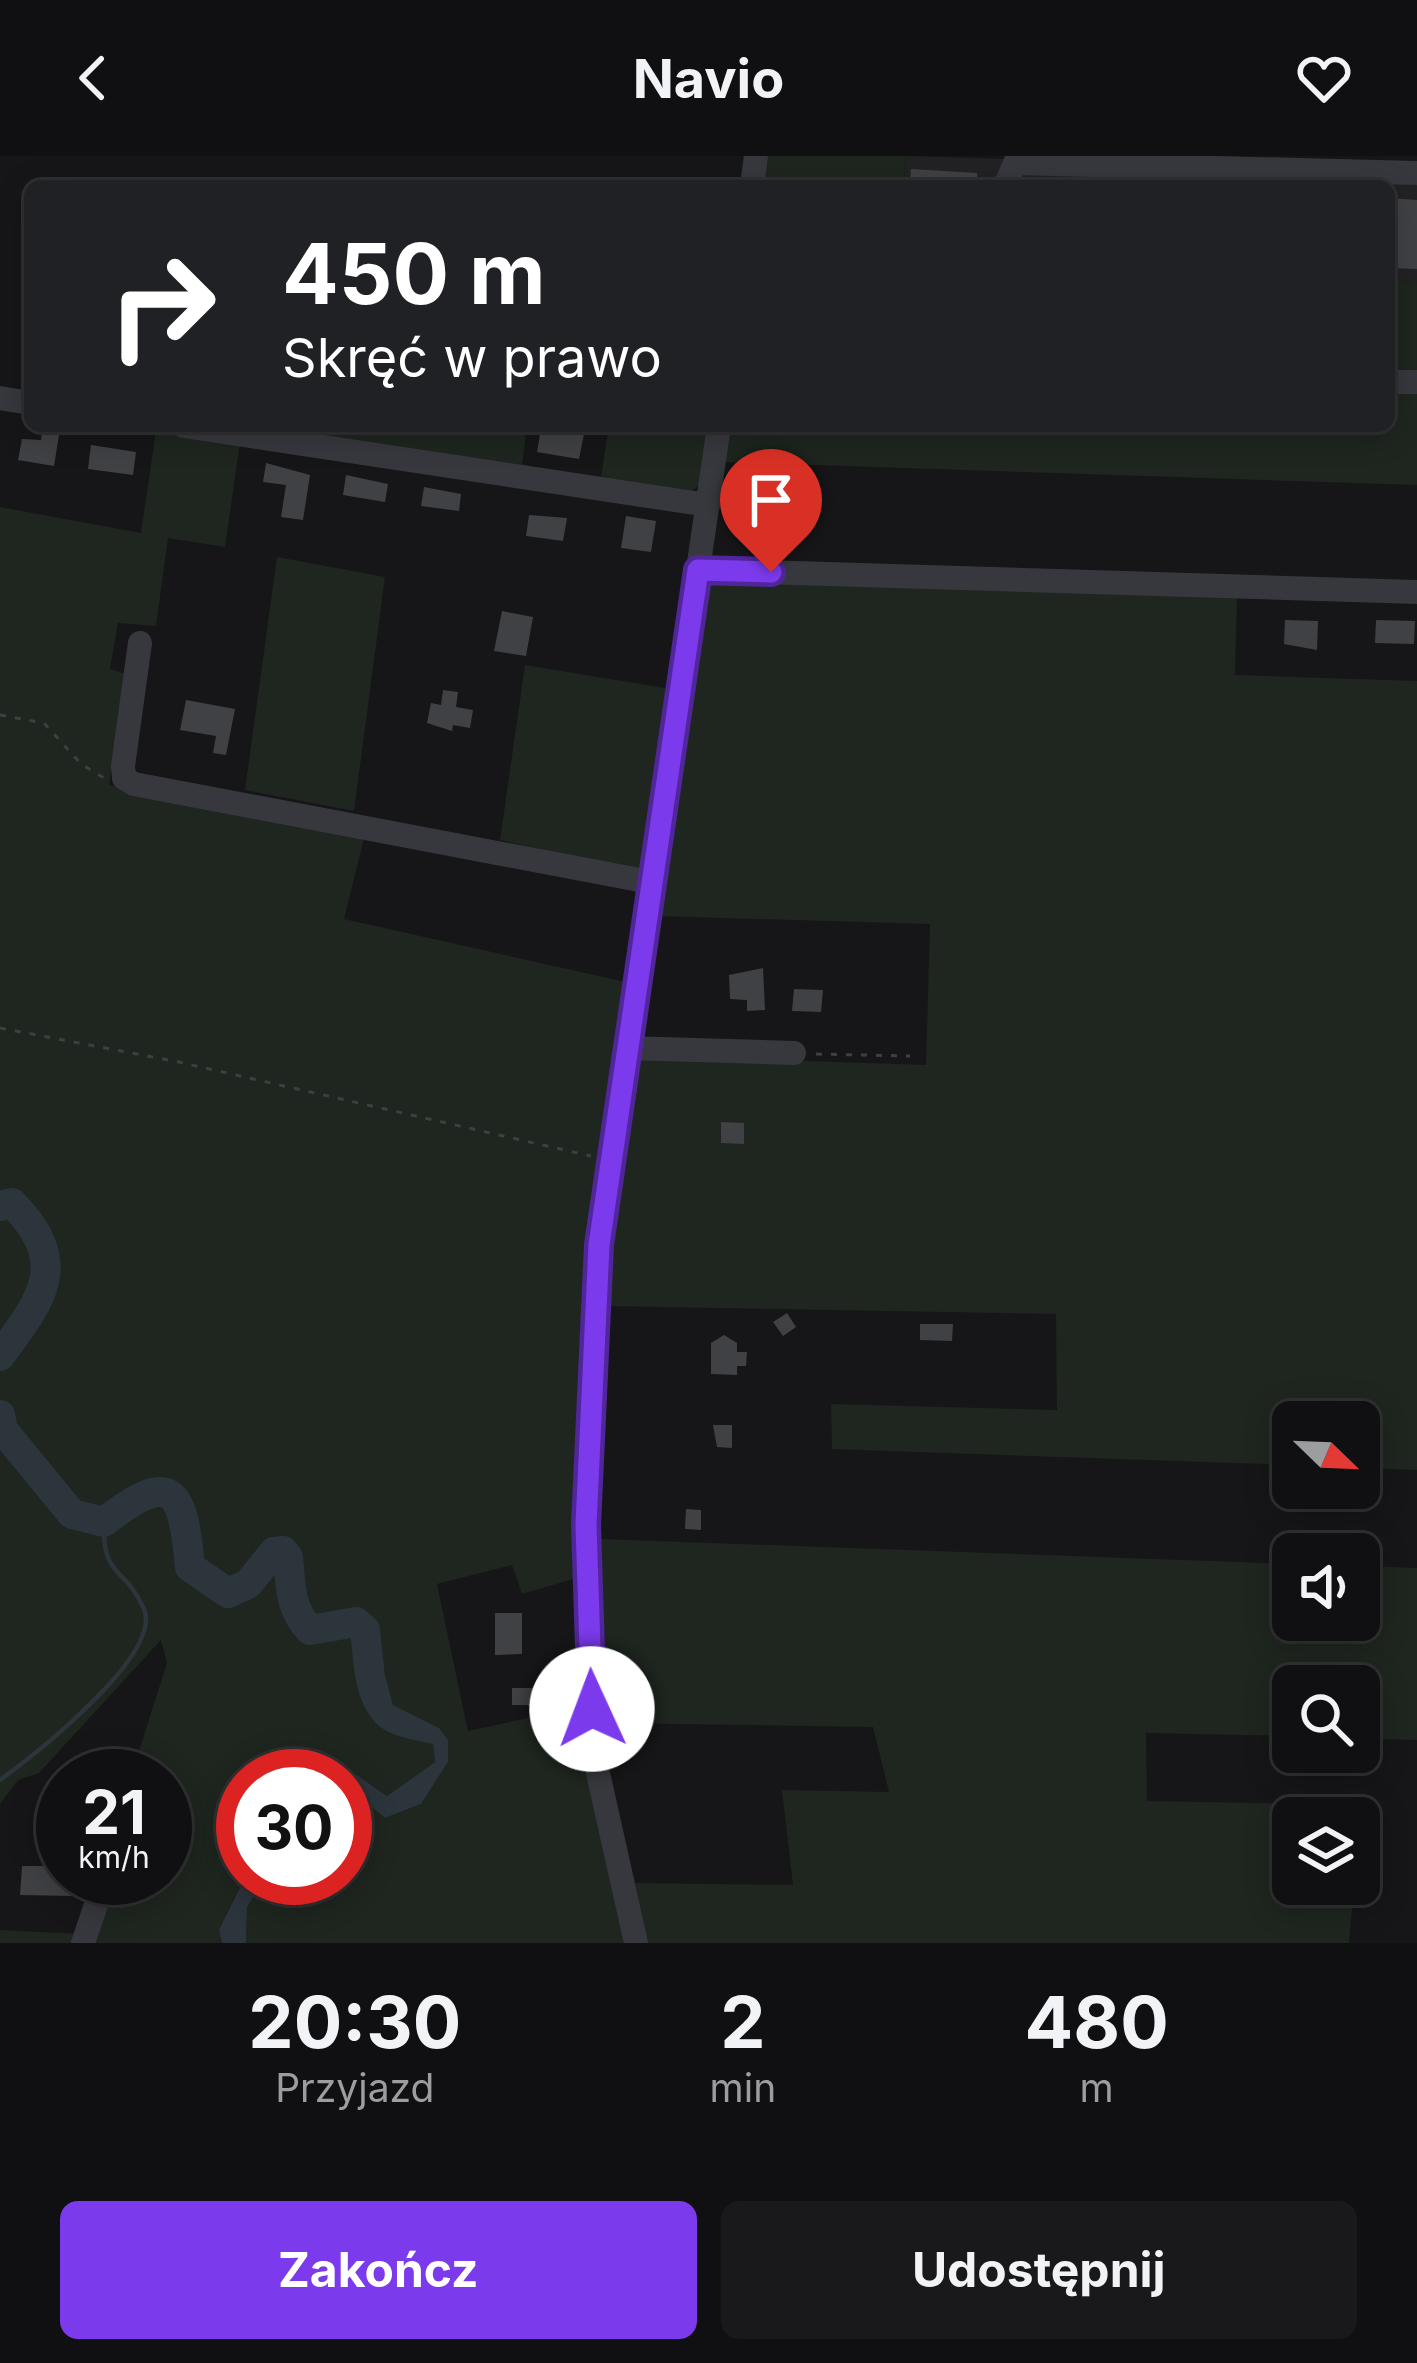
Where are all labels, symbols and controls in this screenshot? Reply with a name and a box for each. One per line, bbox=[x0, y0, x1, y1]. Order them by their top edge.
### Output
icon: back bbox=[60, 45, 126, 111]
icon: heart bbox=[1291, 45, 1357, 111]
text: Navio bbox=[633, 46, 784, 111]
text: 450 m bbox=[282, 223, 546, 324]
icon: right bbox=[84, 228, 240, 384]
text: Skręć w prawo bbox=[282, 325, 662, 390]
pin bbox=[720, 449, 822, 572]
icon: arrive bbox=[738, 467, 804, 533]
north arrow bbox=[1272, 1401, 1380, 1509]
map controls bbox=[1272, 1401, 1380, 1905]
button: sound bbox=[1272, 1533, 1380, 1641]
position arrow bbox=[529, 1646, 655, 1772]
button: search bbox=[1272, 1665, 1380, 1773]
speed limit sign: 30 bbox=[216, 1749, 372, 1905]
text: 21 bbox=[82, 1776, 146, 1848]
button: layers bbox=[1272, 1797, 1380, 1905]
text: km/h bbox=[78, 1839, 150, 1875]
text: 20:30 bbox=[248, 1978, 461, 2065]
text: 2 bbox=[720, 1978, 766, 2065]
text: 480 bbox=[1025, 1978, 1169, 2065]
text: Przyjazd bbox=[275, 2064, 434, 2111]
text: min bbox=[710, 2064, 776, 2111]
text: m bbox=[1080, 2064, 1114, 2111]
button: Zakończ bbox=[60, 2201, 697, 2339]
button: Udostępnij bbox=[721, 2201, 1357, 2339]

